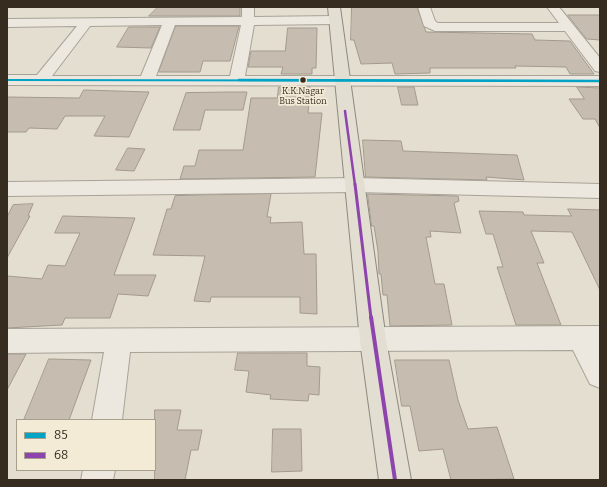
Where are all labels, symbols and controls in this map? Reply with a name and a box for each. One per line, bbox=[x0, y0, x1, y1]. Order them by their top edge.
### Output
marker: K.K.Nagar Bus Station bbox=[298, 75, 308, 85]
place label: K.K.Nagar Bus Station bbox=[279, 86, 327, 107]
legend bbox=[16, 419, 156, 471]
text: 85 bbox=[54, 428, 68, 442]
text: 68 bbox=[54, 448, 68, 462]

